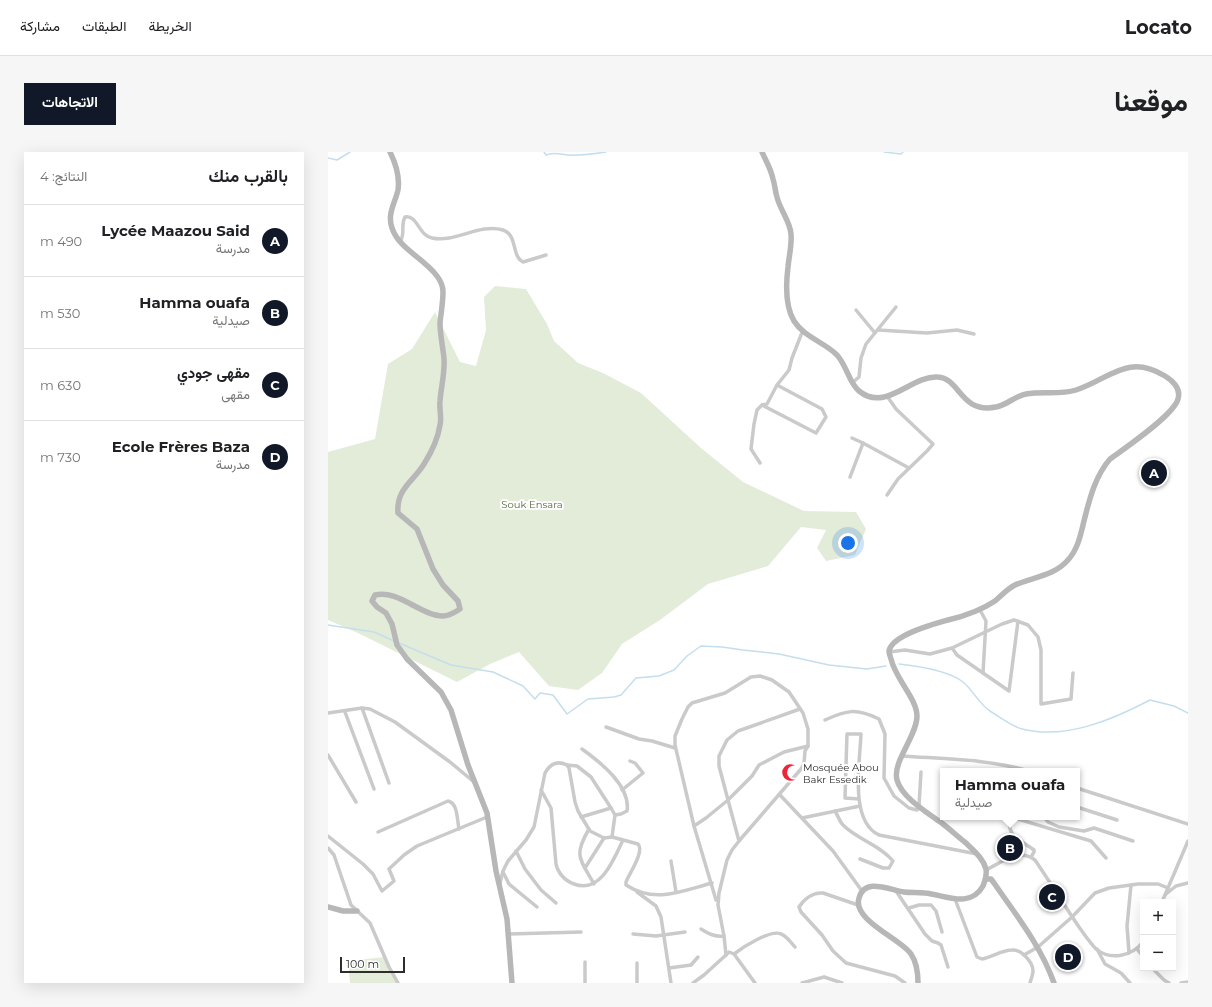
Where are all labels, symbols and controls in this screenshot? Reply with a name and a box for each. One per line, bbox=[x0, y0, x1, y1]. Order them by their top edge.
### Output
text: Locato bbox=[1125, 16, 1192, 39]
text: مشاركة bbox=[20, 17, 60, 35]
text: الطبقات bbox=[82, 17, 126, 35]
text: الخريطة bbox=[148, 17, 192, 35]
button: الاتجاهات bbox=[24, 83, 116, 125]
text: موقعنا bbox=[1114, 84, 1188, 118]
text: بالقرب منك bbox=[209, 166, 288, 186]
text: النتائج: 4 bbox=[40, 168, 87, 184]
text: Lycée Maazou Said bbox=[101, 221, 250, 240]
text: 490 m bbox=[40, 233, 82, 249]
text: A bbox=[270, 233, 280, 249]
text: مدرسة bbox=[216, 240, 250, 256]
text: Hamma ouafa bbox=[139, 293, 250, 312]
text: 530 m bbox=[40, 305, 80, 321]
text: B bbox=[270, 305, 280, 321]
text: صيدلية bbox=[212, 312, 250, 328]
text: مقهى جودي bbox=[177, 363, 250, 382]
text: 630 m bbox=[40, 377, 81, 393]
text: C bbox=[270, 377, 280, 393]
text: مقهى bbox=[221, 386, 250, 402]
text: Ecole Frères Baza bbox=[112, 437, 250, 456]
text: 730 m bbox=[40, 449, 81, 465]
text: D bbox=[270, 449, 280, 465]
text: مدرسة bbox=[216, 456, 250, 472]
pin: A bbox=[1141, 458, 1167, 488]
park label: Souk Ensara bbox=[501, 498, 563, 511]
your location bbox=[838, 533, 858, 553]
place label: Mosquée Abou Bakr Essedik bbox=[803, 761, 879, 786]
mosque icon: Mosquée Abou Bakr Essedik bbox=[780, 763, 800, 783]
popup bbox=[940, 768, 1080, 820]
text: Hamma ouafa bbox=[955, 775, 1065, 794]
text: صيدلية bbox=[955, 794, 992, 810]
pin: B bbox=[997, 833, 1023, 863]
pin: C bbox=[1039, 882, 1065, 912]
map controls bbox=[1140, 899, 1176, 971]
button: + bbox=[1140, 899, 1176, 935]
button: − bbox=[1140, 935, 1176, 971]
pin: D bbox=[1055, 942, 1081, 972]
scale bar bbox=[340, 955, 405, 974]
text: 100 m bbox=[346, 957, 379, 971]

